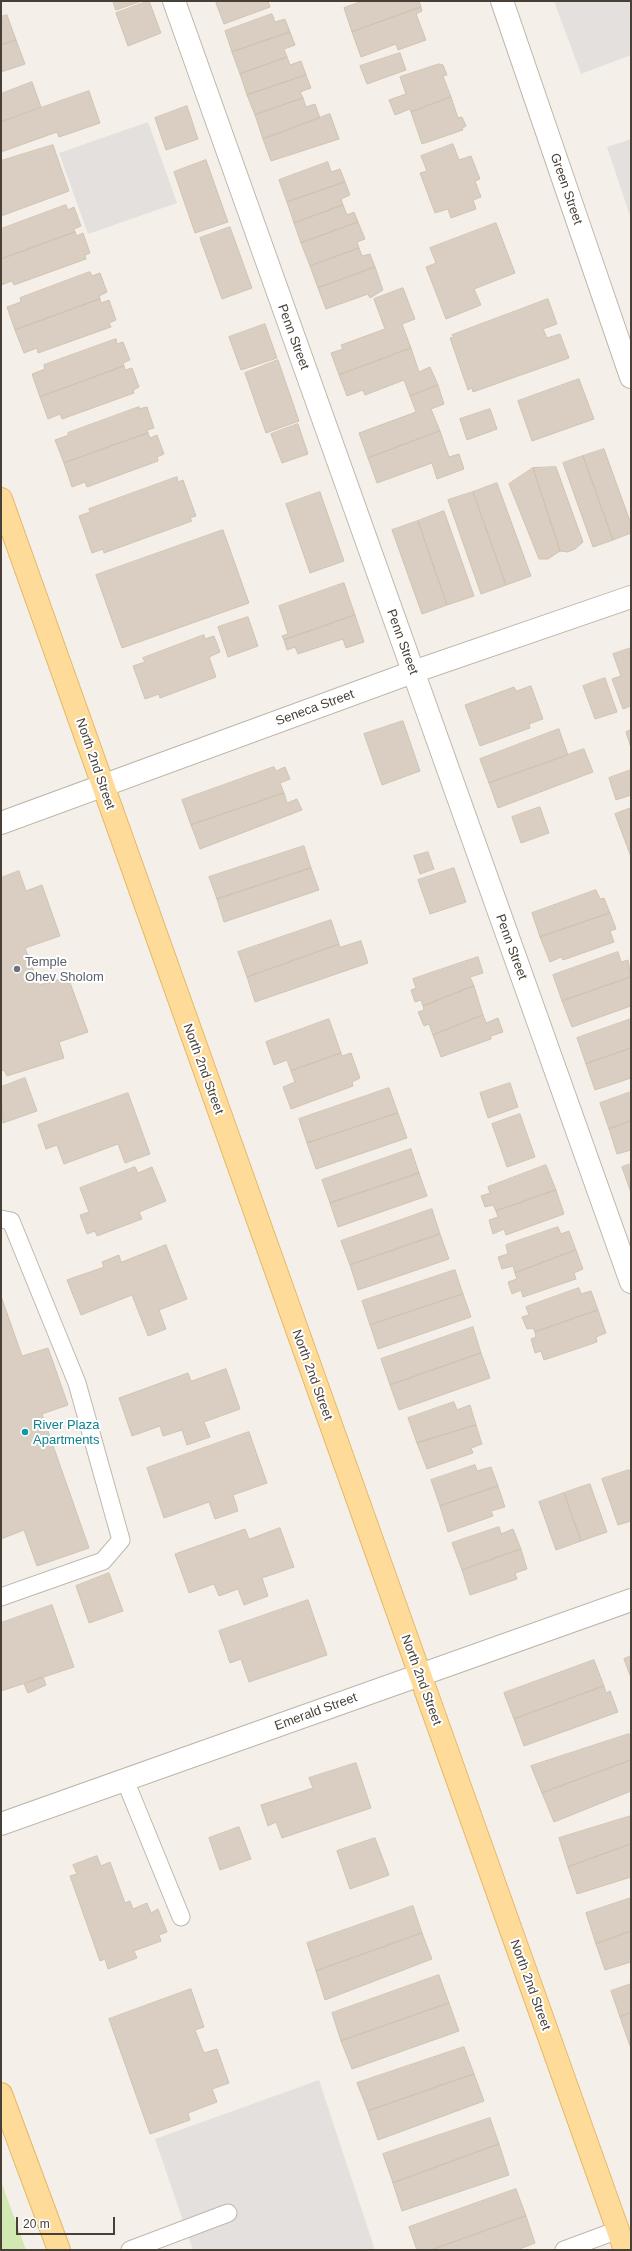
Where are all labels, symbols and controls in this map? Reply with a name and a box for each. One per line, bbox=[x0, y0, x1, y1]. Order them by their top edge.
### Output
street label: Green Street bbox=[547, 151, 585, 227]
street label: Penn Street bbox=[274, 302, 312, 372]
street label: Penn Street bbox=[383, 607, 421, 677]
street label: Seneca Street bbox=[274, 687, 356, 729]
street label: North 2nd Street bbox=[72, 716, 118, 812]
street label: Penn Street bbox=[492, 912, 530, 982]
place label: Temple Ohev Sholom bbox=[25, 954, 104, 985]
marker: Temple Ohev Sholom bbox=[12, 964, 22, 974]
street label: North 2nd Street bbox=[179, 1022, 227, 1116]
street label: North 2nd Street bbox=[288, 1328, 336, 1422]
place label: River Plaza Apartments bbox=[33, 1417, 99, 1448]
marker: River Plaza Apartments bbox=[20, 1427, 30, 1437]
street label: North 2nd Street bbox=[397, 1633, 445, 1727]
street label: Emerald Street bbox=[273, 1690, 359, 1734]
street label: North 2nd Street bbox=[506, 1938, 554, 2032]
scale bar bbox=[18, 2209, 117, 2235]
text: 20 m bbox=[23, 2217, 50, 2231]

